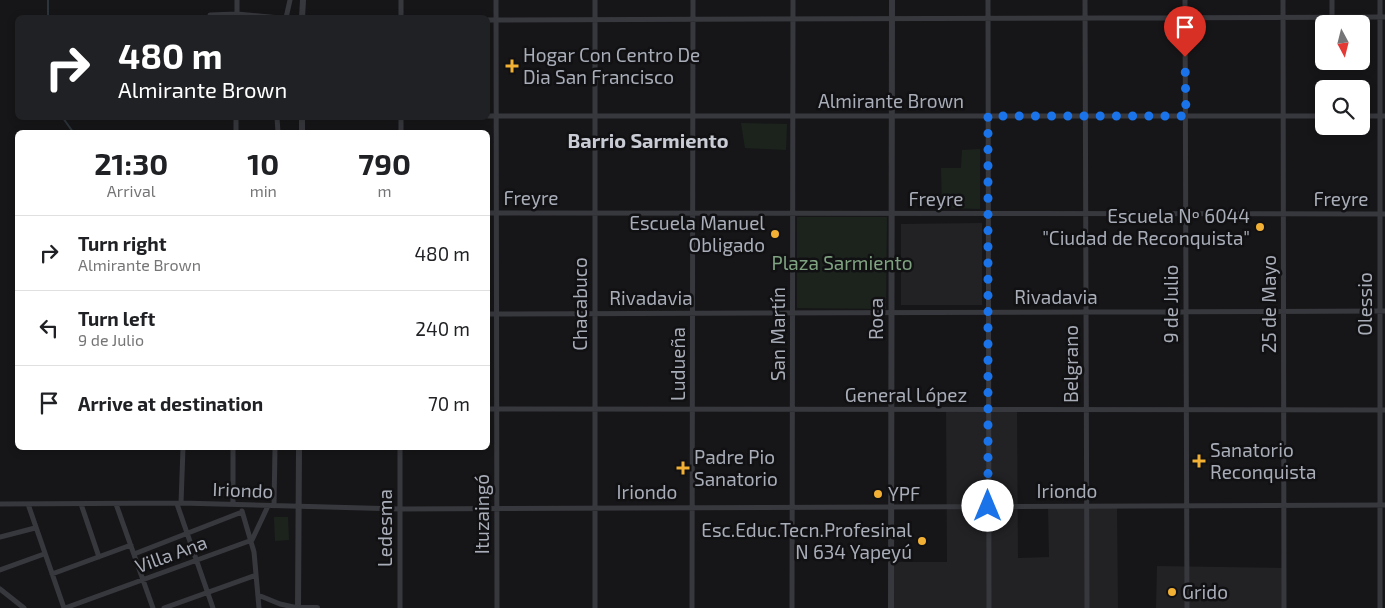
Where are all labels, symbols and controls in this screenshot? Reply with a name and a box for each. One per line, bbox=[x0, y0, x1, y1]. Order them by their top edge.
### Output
pin bbox=[1164, 6, 1206, 57]
icon: arrive bbox=[1171, 13, 1199, 41]
north arrow bbox=[1315, 15, 1370, 70]
map controls bbox=[1315, 15, 1370, 135]
text: 480 m bbox=[118, 34, 223, 76]
icon: right bbox=[35, 35, 100, 100]
place label: Hogar Con Centro De Dia San Francisco bbox=[523, 43, 700, 88]
marker: Hogar Con Centro De Dia San Francisco bbox=[505, 59, 519, 73]
text: Almirante Brown bbox=[118, 76, 287, 102]
button: search bbox=[1315, 80, 1370, 135]
street label: Almirante Brown bbox=[818, 89, 964, 112]
district label: Barrio Sarmiento bbox=[567, 128, 729, 152]
text: 21:30 bbox=[94, 145, 168, 181]
text: 10 bbox=[247, 145, 279, 181]
text: 790 bbox=[358, 145, 411, 181]
text: Arrival bbox=[107, 181, 156, 200]
text: min bbox=[250, 181, 277, 200]
text: m bbox=[378, 181, 392, 200]
street label: Freyre bbox=[503, 186, 559, 209]
street label: Freyre bbox=[908, 187, 964, 210]
street label: Freyre bbox=[1313, 187, 1369, 210]
place label: Escuela Nº 6044 "Ciudad de Reconquista" bbox=[1042, 204, 1250, 249]
place label: Escuela Manuel Obligado bbox=[629, 211, 765, 256]
marker: Escuela Nº 6044 "Ciudad de Reconquista" bbox=[1254, 221, 1266, 233]
marker: Escuela Manuel Obligado bbox=[769, 228, 781, 240]
text: Turn right bbox=[78, 232, 166, 255]
icon: right bbox=[35, 239, 63, 267]
text: 480 m bbox=[414, 242, 470, 265]
park label: Plaza Sarmiento bbox=[772, 251, 912, 274]
text: Almirante Brown bbox=[78, 255, 201, 274]
street label: 25 de Mayo bbox=[1257, 255, 1280, 353]
street label: Chacabuco bbox=[568, 257, 591, 351]
street label: 9 de Julio bbox=[1159, 265, 1182, 343]
street label: Olessio bbox=[1353, 272, 1376, 336]
street label: Rivadavia bbox=[1014, 285, 1098, 308]
street label: Rivadavia bbox=[609, 286, 693, 309]
street label: San Martín bbox=[766, 287, 789, 381]
street label: Roca bbox=[864, 298, 887, 340]
text: Turn left bbox=[78, 307, 155, 330]
icon: left bbox=[35, 314, 63, 342]
text: 240 m bbox=[415, 317, 470, 340]
street label: Belgrano bbox=[1059, 325, 1082, 403]
street label: Ludueña bbox=[666, 327, 689, 401]
text: 9 de Julio bbox=[78, 330, 144, 349]
street label: General López bbox=[845, 383, 967, 406]
icon: arrive bbox=[35, 389, 63, 417]
text: Arrive at destination bbox=[78, 392, 263, 415]
text: 70 m bbox=[428, 392, 470, 415]
place label: Sanatorio Reconquista bbox=[1210, 438, 1317, 483]
place label: Padre Pio Sanatorio bbox=[694, 445, 778, 490]
marker: Sanatorio Reconquista bbox=[1192, 454, 1206, 468]
marker: Padre Pio Sanatorio bbox=[676, 461, 690, 475]
street label: Ituzaingó bbox=[470, 474, 493, 554]
street label: Iriondo bbox=[212, 477, 274, 502]
position arrow bbox=[961, 479, 1013, 531]
street label: Iriondo bbox=[1037, 479, 1097, 502]
street label: Iriondo bbox=[617, 480, 677, 503]
place label: YPF bbox=[888, 482, 920, 505]
marker: YPF bbox=[872, 488, 884, 500]
street label: Ledesma bbox=[373, 489, 396, 567]
place label: Esc.Educ.Tecn.Profesinal N 634 Yapeyú bbox=[701, 518, 912, 563]
street label: Villa Ana bbox=[132, 530, 210, 577]
marker: Esc.Educ.Tecn.Profesinal N 634 Yapeyú bbox=[916, 535, 928, 547]
place label: Grido bbox=[1182, 580, 1228, 603]
marker: Grido bbox=[1166, 586, 1178, 598]

